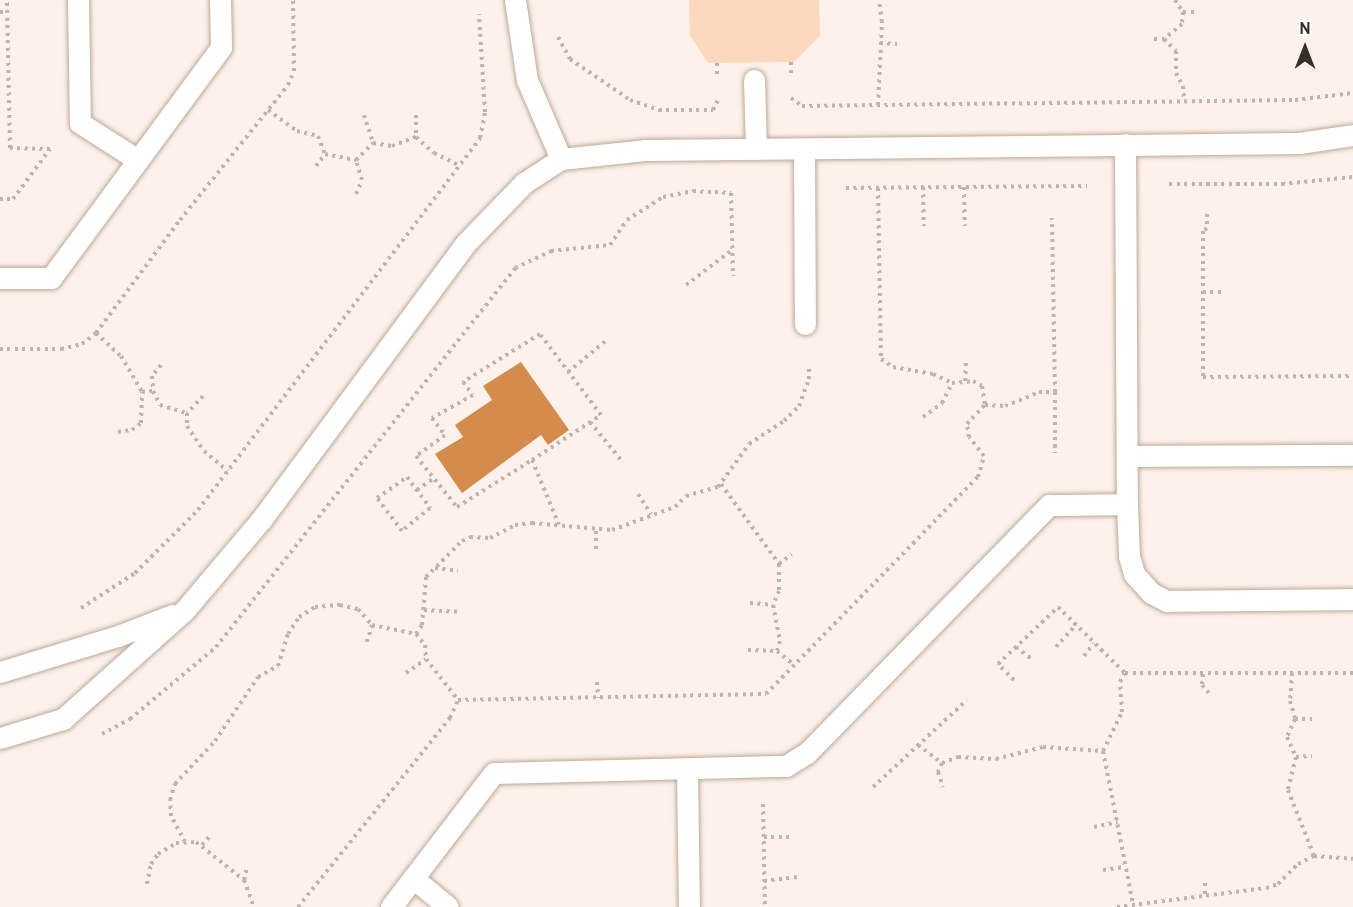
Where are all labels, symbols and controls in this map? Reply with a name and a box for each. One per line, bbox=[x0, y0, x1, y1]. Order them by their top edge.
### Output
north arrow bbox=[1275, 18, 1335, 78]
text: N bbox=[1299, 20, 1311, 40]

